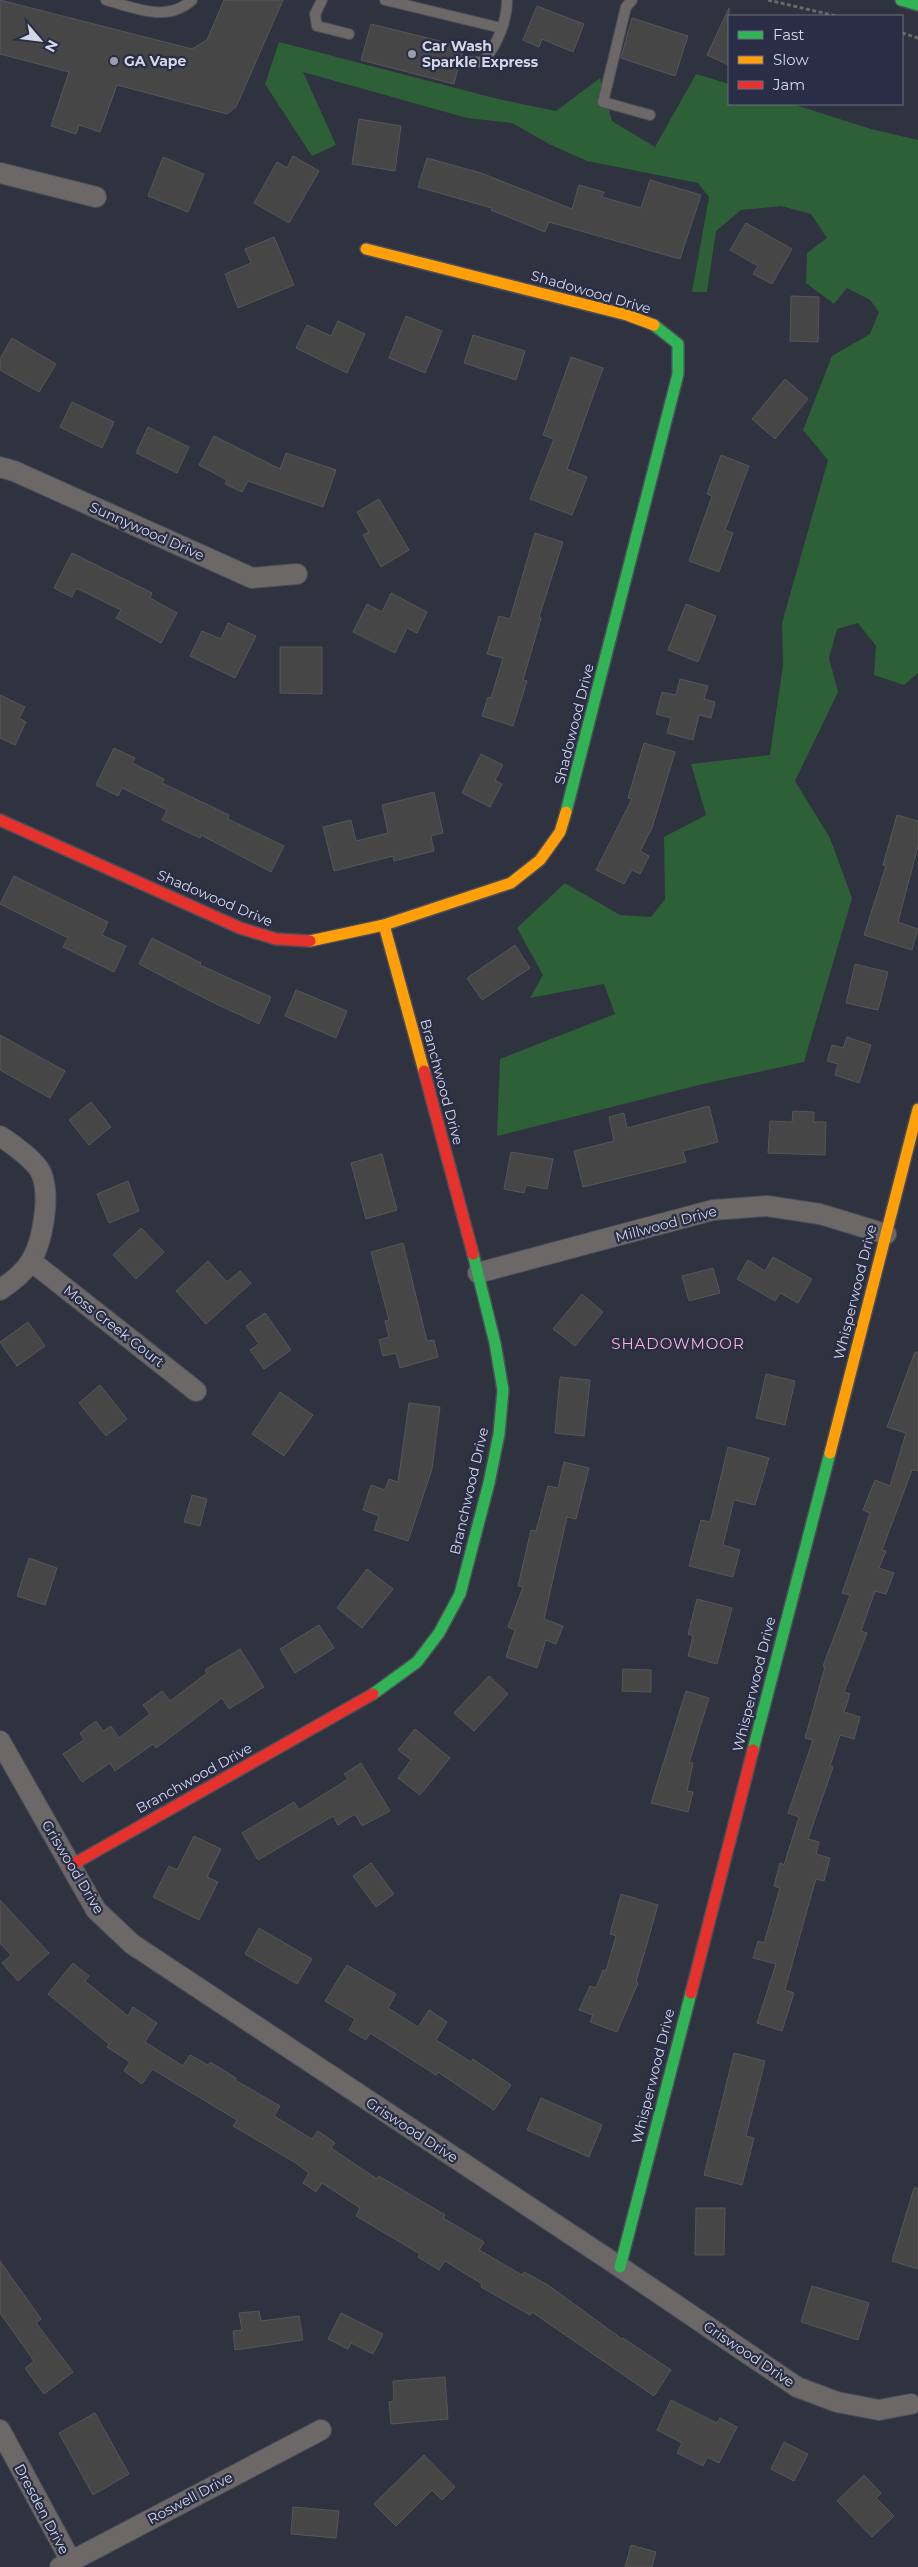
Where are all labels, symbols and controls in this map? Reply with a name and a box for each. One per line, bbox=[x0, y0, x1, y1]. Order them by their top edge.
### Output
north arrow bbox=[15, 15, 65, 65]
legend bbox=[728, 15, 903, 105]
text: Fast bbox=[773, 25, 804, 44]
text: N bbox=[41, 37, 62, 55]
place label: Car Wash Sparkle Express bbox=[422, 37, 539, 71]
marker: Car Wash Sparkle Express bbox=[406, 48, 418, 60]
text: Slow bbox=[773, 50, 809, 69]
place label: GA Vape bbox=[124, 52, 186, 70]
marker: GA Vape bbox=[108, 55, 120, 67]
text: Jam bbox=[772, 75, 805, 94]
street label: Shadowood Drive bbox=[529, 266, 653, 318]
street label: Sunnywood Drive bbox=[87, 498, 207, 564]
street label: Shadowood Drive bbox=[550, 662, 598, 786]
street label: Shadowood Drive bbox=[154, 866, 276, 930]
street label: Branchwood Drive bbox=[416, 1017, 468, 1147]
street label: Millwood Drive bbox=[613, 1202, 719, 1246]
street label: Whisperwood Drive bbox=[829, 1223, 881, 1361]
street label: Moss Creek Court bbox=[60, 1281, 168, 1371]
district label: SHADOWMOOR bbox=[611, 1334, 745, 1353]
street label: Branchwood Drive bbox=[446, 1426, 492, 1556]
street label: Whisperwood Drive bbox=[728, 1615, 780, 1753]
street label: Branchwood Drive bbox=[133, 1739, 255, 1817]
street label: Griswood Drive bbox=[38, 1817, 108, 1917]
street label: Whisperwood Drive bbox=[627, 2007, 679, 2145]
street label: Griswood Drive bbox=[363, 2094, 461, 2166]
street label: Griswood Drive bbox=[700, 2317, 798, 2391]
street label: Dresden Drive bbox=[11, 2461, 73, 2557]
street label: Roswell Drive bbox=[144, 2468, 236, 2528]

